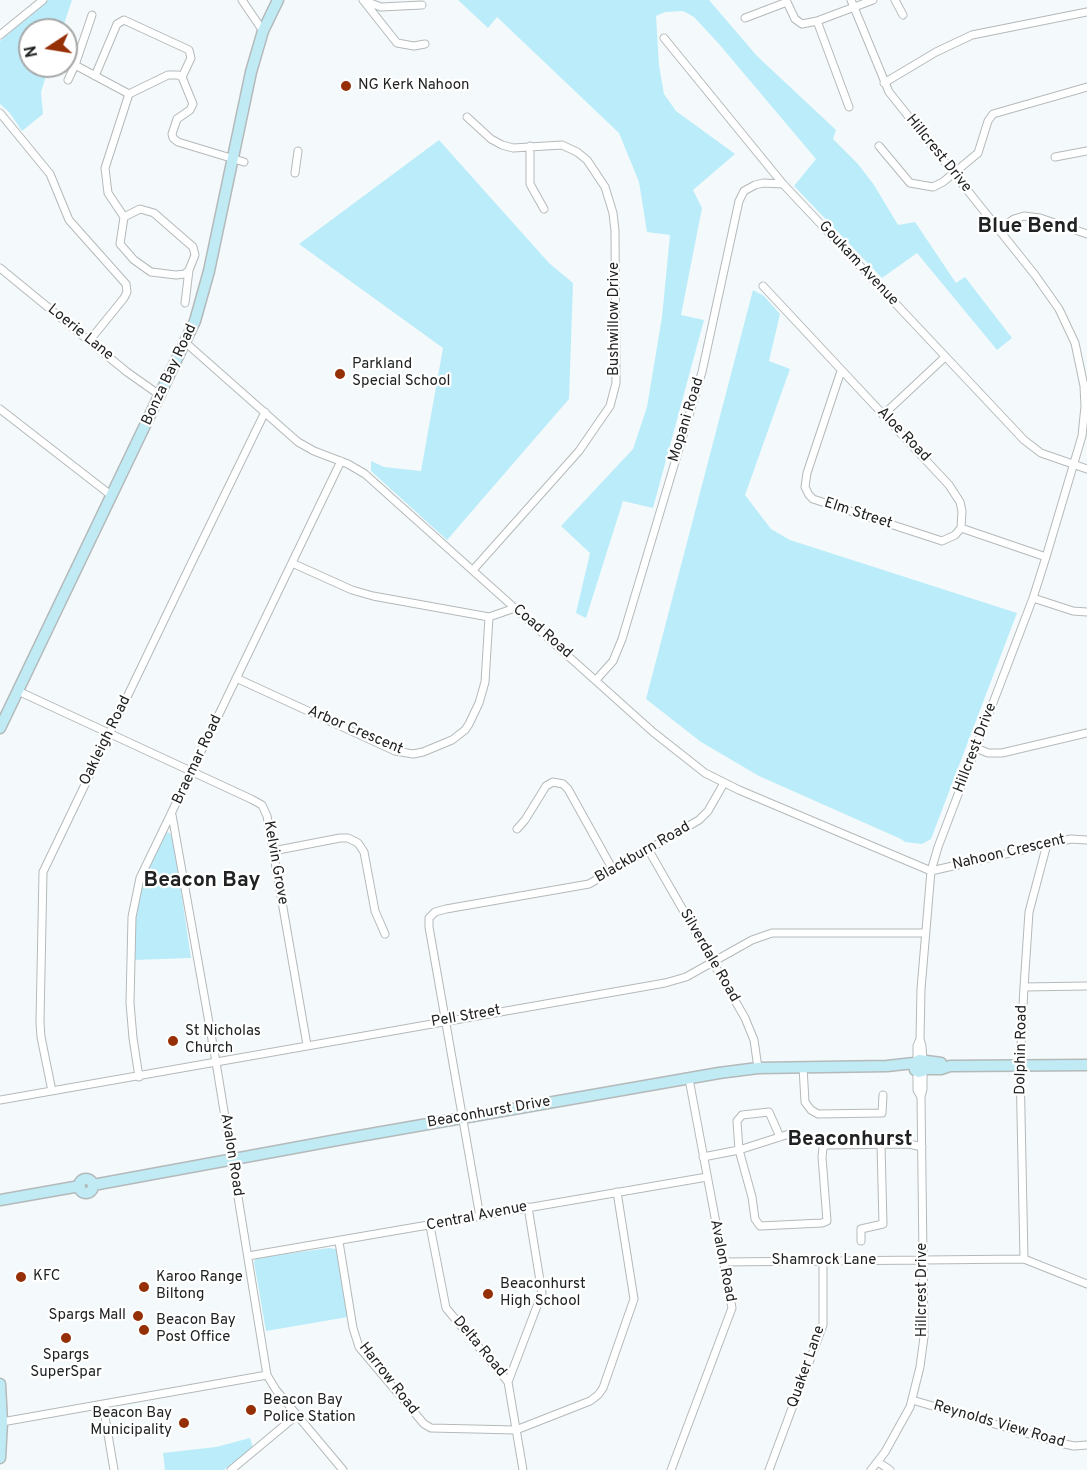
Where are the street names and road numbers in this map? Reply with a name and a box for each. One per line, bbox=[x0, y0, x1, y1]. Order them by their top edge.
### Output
street label: Hillcrest Drive bbox=[901, 112, 975, 196]
street label: Goukam Avenue bbox=[814, 218, 902, 310]
street label: Bushwillow Drive bbox=[606, 262, 624, 376]
street label: Loerie Lane bbox=[43, 301, 117, 365]
street label: Bonza Bay Road bbox=[139, 321, 201, 429]
street label: Mopani Road bbox=[666, 375, 708, 465]
street label: Aloe Road bbox=[873, 404, 933, 466]
street label: Elm Street bbox=[822, 495, 894, 533]
street label: Coad Road bbox=[508, 601, 576, 663]
street label: Oakleigh Road bbox=[77, 693, 135, 789]
street label: Hillcrest Drive bbox=[951, 701, 1001, 795]
street label: Arbor Crescent bbox=[305, 703, 405, 759]
street label: Braemar Road bbox=[169, 712, 227, 808]
street label: Blackburn Road bbox=[592, 819, 694, 887]
street label: Kelvin Grove bbox=[259, 820, 291, 906]
street label: Nahoon Crescent bbox=[951, 831, 1067, 875]
street label: Silverdale Road bbox=[675, 906, 743, 1006]
street label: Pell Street bbox=[430, 1002, 502, 1032]
street label: Dolphin Road bbox=[1012, 1005, 1032, 1095]
street label: Beaconhurst Drive bbox=[426, 1093, 552, 1133]
street label: Avalon Road bbox=[216, 1112, 246, 1198]
street label: Central Avenue bbox=[425, 1198, 529, 1236]
street label: Avalon Road bbox=[705, 1218, 739, 1304]
street label: Hillcrest Drive bbox=[914, 1243, 932, 1337]
street label: Shamrock Lane bbox=[772, 1252, 876, 1270]
street label: Delta Road bbox=[448, 1313, 510, 1381]
street label: Quaker Lane bbox=[785, 1324, 829, 1410]
street label: Harrow Road bbox=[354, 1339, 422, 1419]
street label: Reynolds View Road bbox=[931, 1398, 1067, 1452]

